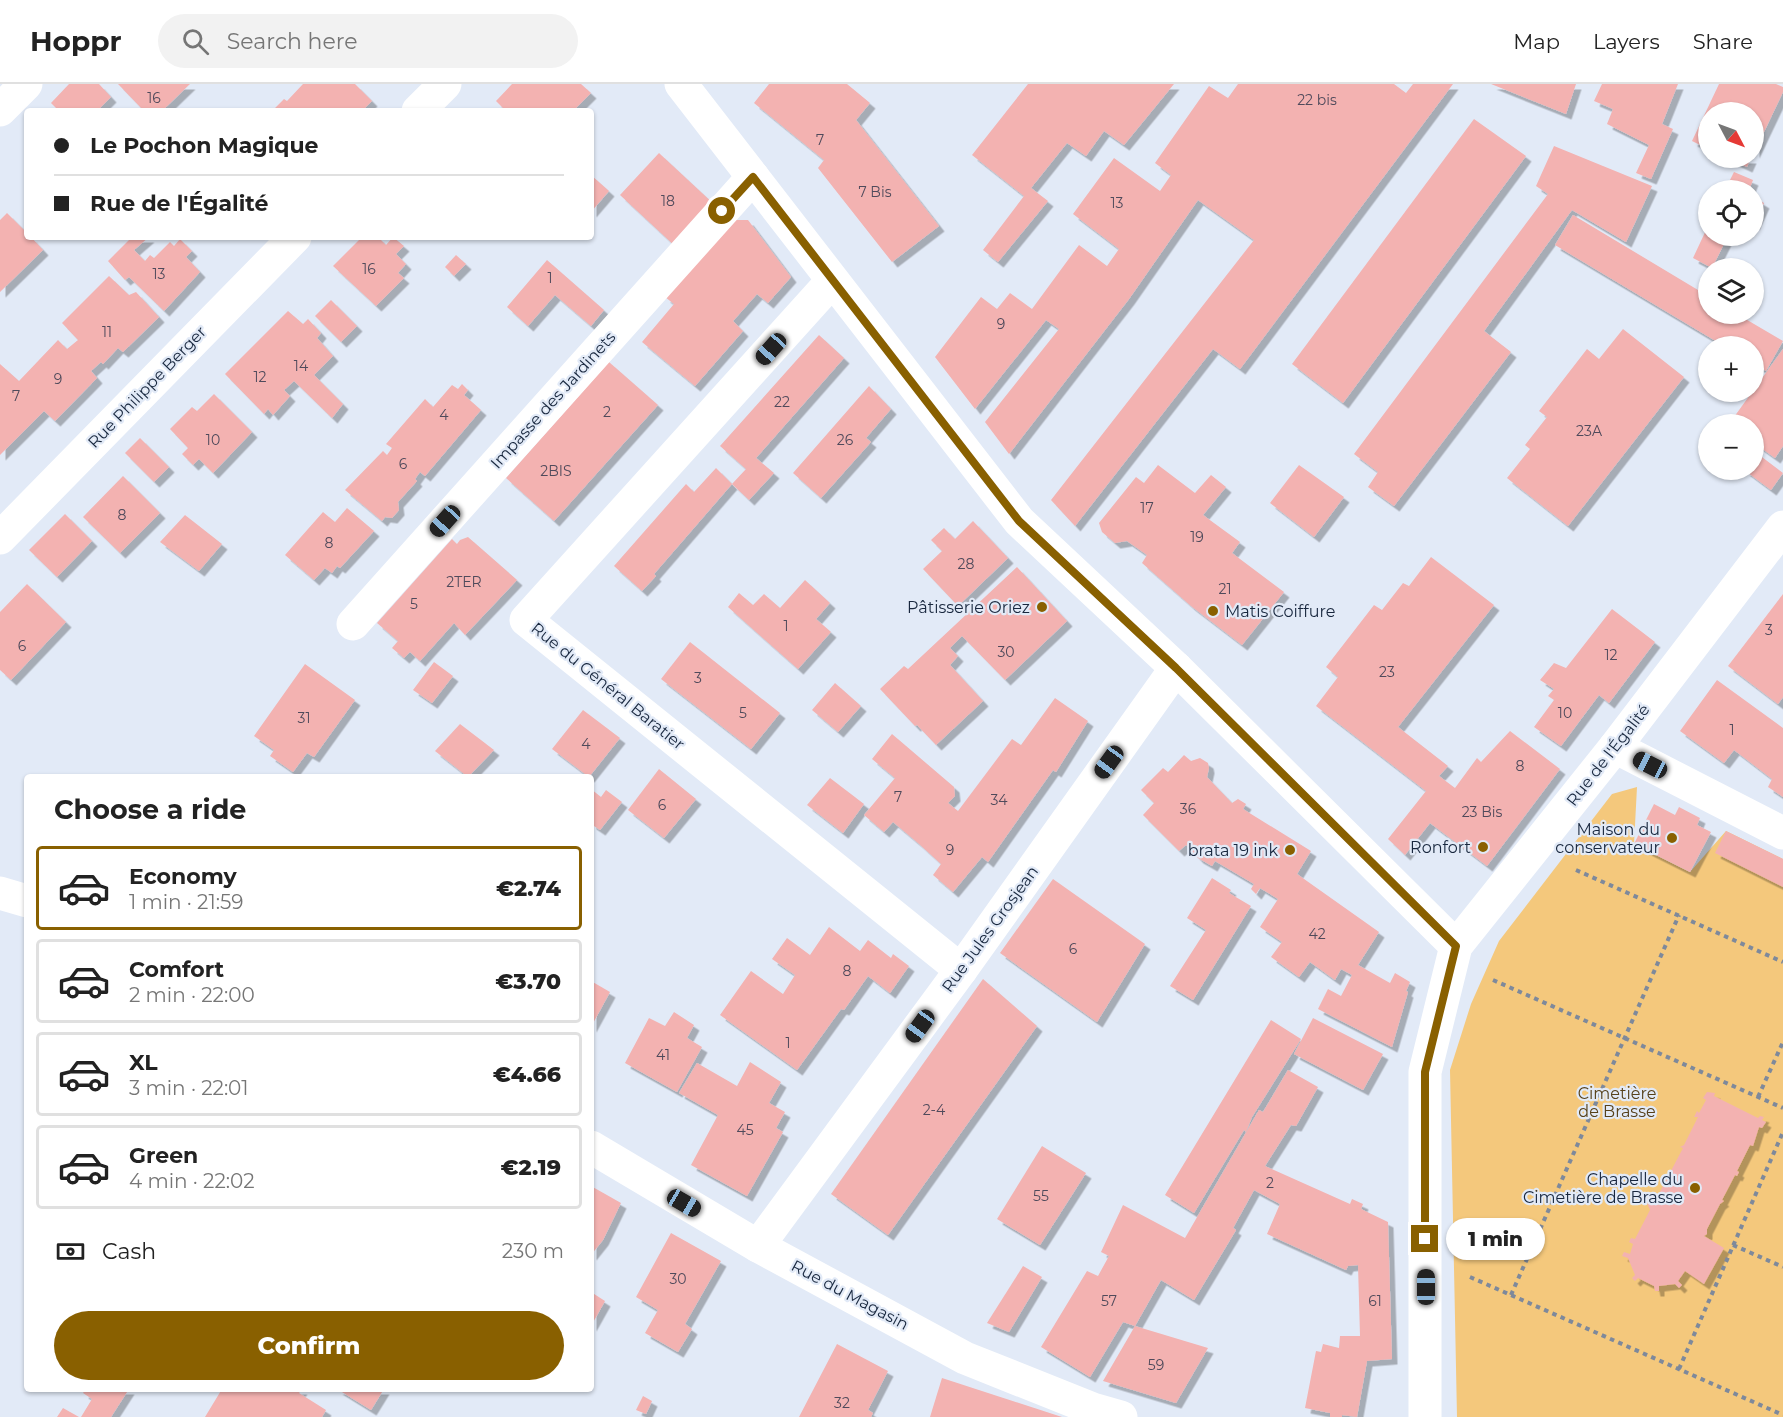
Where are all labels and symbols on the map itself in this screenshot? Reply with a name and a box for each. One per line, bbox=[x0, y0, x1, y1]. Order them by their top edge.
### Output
house number: 16 bbox=[147, 89, 161, 107]
house number: 22 bis bbox=[1297, 91, 1337, 109]
north arrow bbox=[1698, 102, 1764, 168]
house number: 7 bbox=[816, 131, 824, 149]
house number: 7 Bis bbox=[858, 183, 892, 201]
house number: 18 bbox=[661, 192, 675, 210]
house number: 13 bbox=[1111, 194, 1124, 212]
route start bbox=[708, 197, 735, 224]
house number: 16 bbox=[362, 260, 376, 278]
house number: 13 bbox=[153, 265, 166, 283]
house number: 1 bbox=[547, 269, 553, 287]
house number: 9 bbox=[997, 315, 1005, 333]
street label: Rue Philippe Berger bbox=[84, 322, 210, 452]
house number: 11 bbox=[102, 323, 112, 341]
street label: Impasse des Jardinets bbox=[487, 328, 620, 472]
car bbox=[752, 330, 790, 368]
house number: 14 bbox=[294, 357, 309, 375]
house number: 12 bbox=[253, 368, 267, 386]
house number: 9 bbox=[54, 370, 62, 388]
house number: 7 bbox=[12, 387, 20, 405]
house number: 22 bbox=[774, 393, 790, 411]
house number: 2 bbox=[603, 403, 611, 421]
house number: 4 bbox=[439, 406, 449, 424]
house number: 23A bbox=[1576, 422, 1603, 440]
house number: 10 bbox=[206, 431, 220, 449]
house number: 26 bbox=[837, 431, 854, 449]
house number: 6 bbox=[399, 455, 408, 473]
house number: 2BIS bbox=[540, 462, 572, 480]
house number: 17 bbox=[1140, 499, 1154, 517]
car bbox=[426, 502, 464, 540]
house number: 8 bbox=[118, 506, 127, 524]
house number: 19 bbox=[1190, 528, 1204, 546]
house number: 8 bbox=[325, 534, 334, 552]
house number: 28 bbox=[958, 555, 975, 573]
house number: 2TER bbox=[446, 573, 482, 591]
house number: 21 bbox=[1218, 580, 1232, 598]
house number: 5 bbox=[410, 595, 418, 613]
place label: Pâtisserie Oriez bbox=[907, 598, 1030, 617]
marker: Pâtisserie Oriez bbox=[1035, 600, 1049, 614]
place label: Matis Coiffure bbox=[1225, 602, 1335, 621]
marker: Matis Coiffure bbox=[1206, 604, 1220, 618]
house number: 1 bbox=[783, 617, 789, 635]
street label: Rue du Général Baratier bbox=[528, 618, 688, 754]
house number: 3 bbox=[1765, 621, 1773, 639]
house number: 6 bbox=[18, 637, 27, 655]
house number: 30 bbox=[997, 643, 1015, 661]
house number: 12 bbox=[1604, 646, 1618, 664]
house number: 23 bbox=[1379, 663, 1395, 681]
house number: 3 bbox=[694, 669, 702, 687]
street label: Rue de l'Égalité bbox=[1562, 700, 1654, 810]
house number: 5 bbox=[739, 704, 747, 722]
house number: 10 bbox=[1558, 704, 1572, 722]
house number: 31 bbox=[298, 709, 310, 727]
house number: 1 bbox=[1729, 721, 1735, 739]
house number: 4 bbox=[581, 735, 591, 753]
car bbox=[1091, 742, 1127, 782]
car bbox=[1630, 749, 1670, 781]
house number: 8 bbox=[1516, 757, 1525, 775]
house number: 7 bbox=[894, 788, 902, 806]
house number: 34 bbox=[990, 791, 1008, 809]
house number: 6 bbox=[658, 796, 667, 814]
house number: 36 bbox=[1180, 800, 1197, 818]
house number: 23 Bis bbox=[1462, 803, 1503, 821]
place label: Maison du conservateur bbox=[1555, 820, 1660, 857]
marker: Maison du conservateur bbox=[1665, 831, 1679, 845]
place label: Ronfort bbox=[1410, 838, 1471, 857]
marker: Ronfort bbox=[1476, 840, 1490, 854]
house number: 9 bbox=[946, 841, 954, 859]
place label: brata 19 ink bbox=[1188, 841, 1278, 860]
marker: brata 19 ink bbox=[1283, 843, 1297, 857]
street label: Rue Jules Grosjean bbox=[938, 862, 1042, 996]
house number: 42 bbox=[1308, 925, 1326, 943]
house number: 6 bbox=[1069, 940, 1078, 958]
house number: 8 bbox=[843, 962, 852, 980]
car bbox=[902, 1006, 938, 1046]
house number: 1 bbox=[785, 1034, 791, 1052]
house number: 41 bbox=[656, 1046, 670, 1064]
park label: Cimetière de Brasse bbox=[1578, 1084, 1656, 1121]
house number: 2-4 bbox=[923, 1101, 946, 1119]
house number: 45 bbox=[736, 1121, 754, 1139]
place label: Chapelle du Cimetière de Brasse bbox=[1523, 1170, 1683, 1207]
house number: 2 bbox=[1266, 1174, 1274, 1192]
marker: Chapelle du Cimetière de Brasse bbox=[1688, 1181, 1702, 1195]
car bbox=[664, 1186, 704, 1220]
house number: 55 bbox=[1033, 1187, 1049, 1205]
callout: 1 min bbox=[1446, 1218, 1545, 1260]
route end bbox=[1411, 1225, 1438, 1252]
street label: Rue du Magasin bbox=[788, 1256, 912, 1334]
car bbox=[1417, 1269, 1435, 1305]
house number: 30 bbox=[669, 1270, 687, 1288]
house number: 57 bbox=[1101, 1292, 1117, 1310]
house number: 61 bbox=[1368, 1292, 1382, 1310]
house number: 59 bbox=[1148, 1356, 1164, 1374]
house number: 32 bbox=[834, 1394, 850, 1412]

